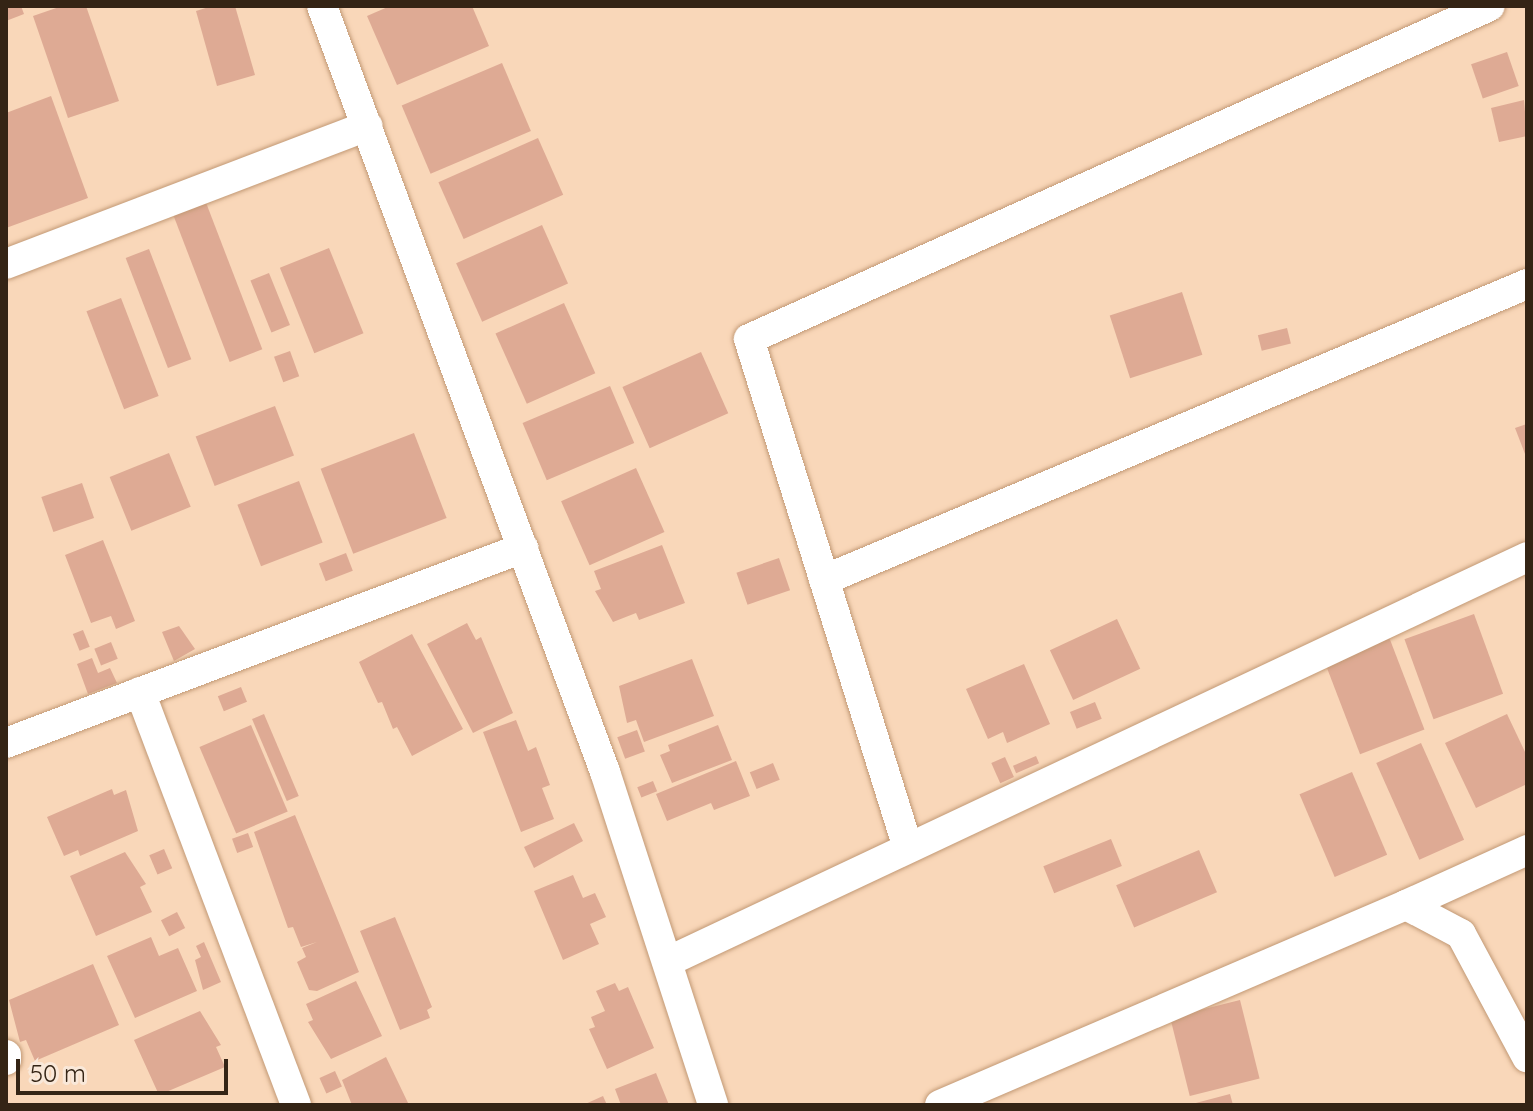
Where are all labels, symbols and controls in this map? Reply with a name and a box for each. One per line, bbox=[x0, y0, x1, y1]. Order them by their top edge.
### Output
scale bar bbox=[20, 1043, 232, 1093]
text: 50 m bbox=[30, 1058, 86, 1088]

